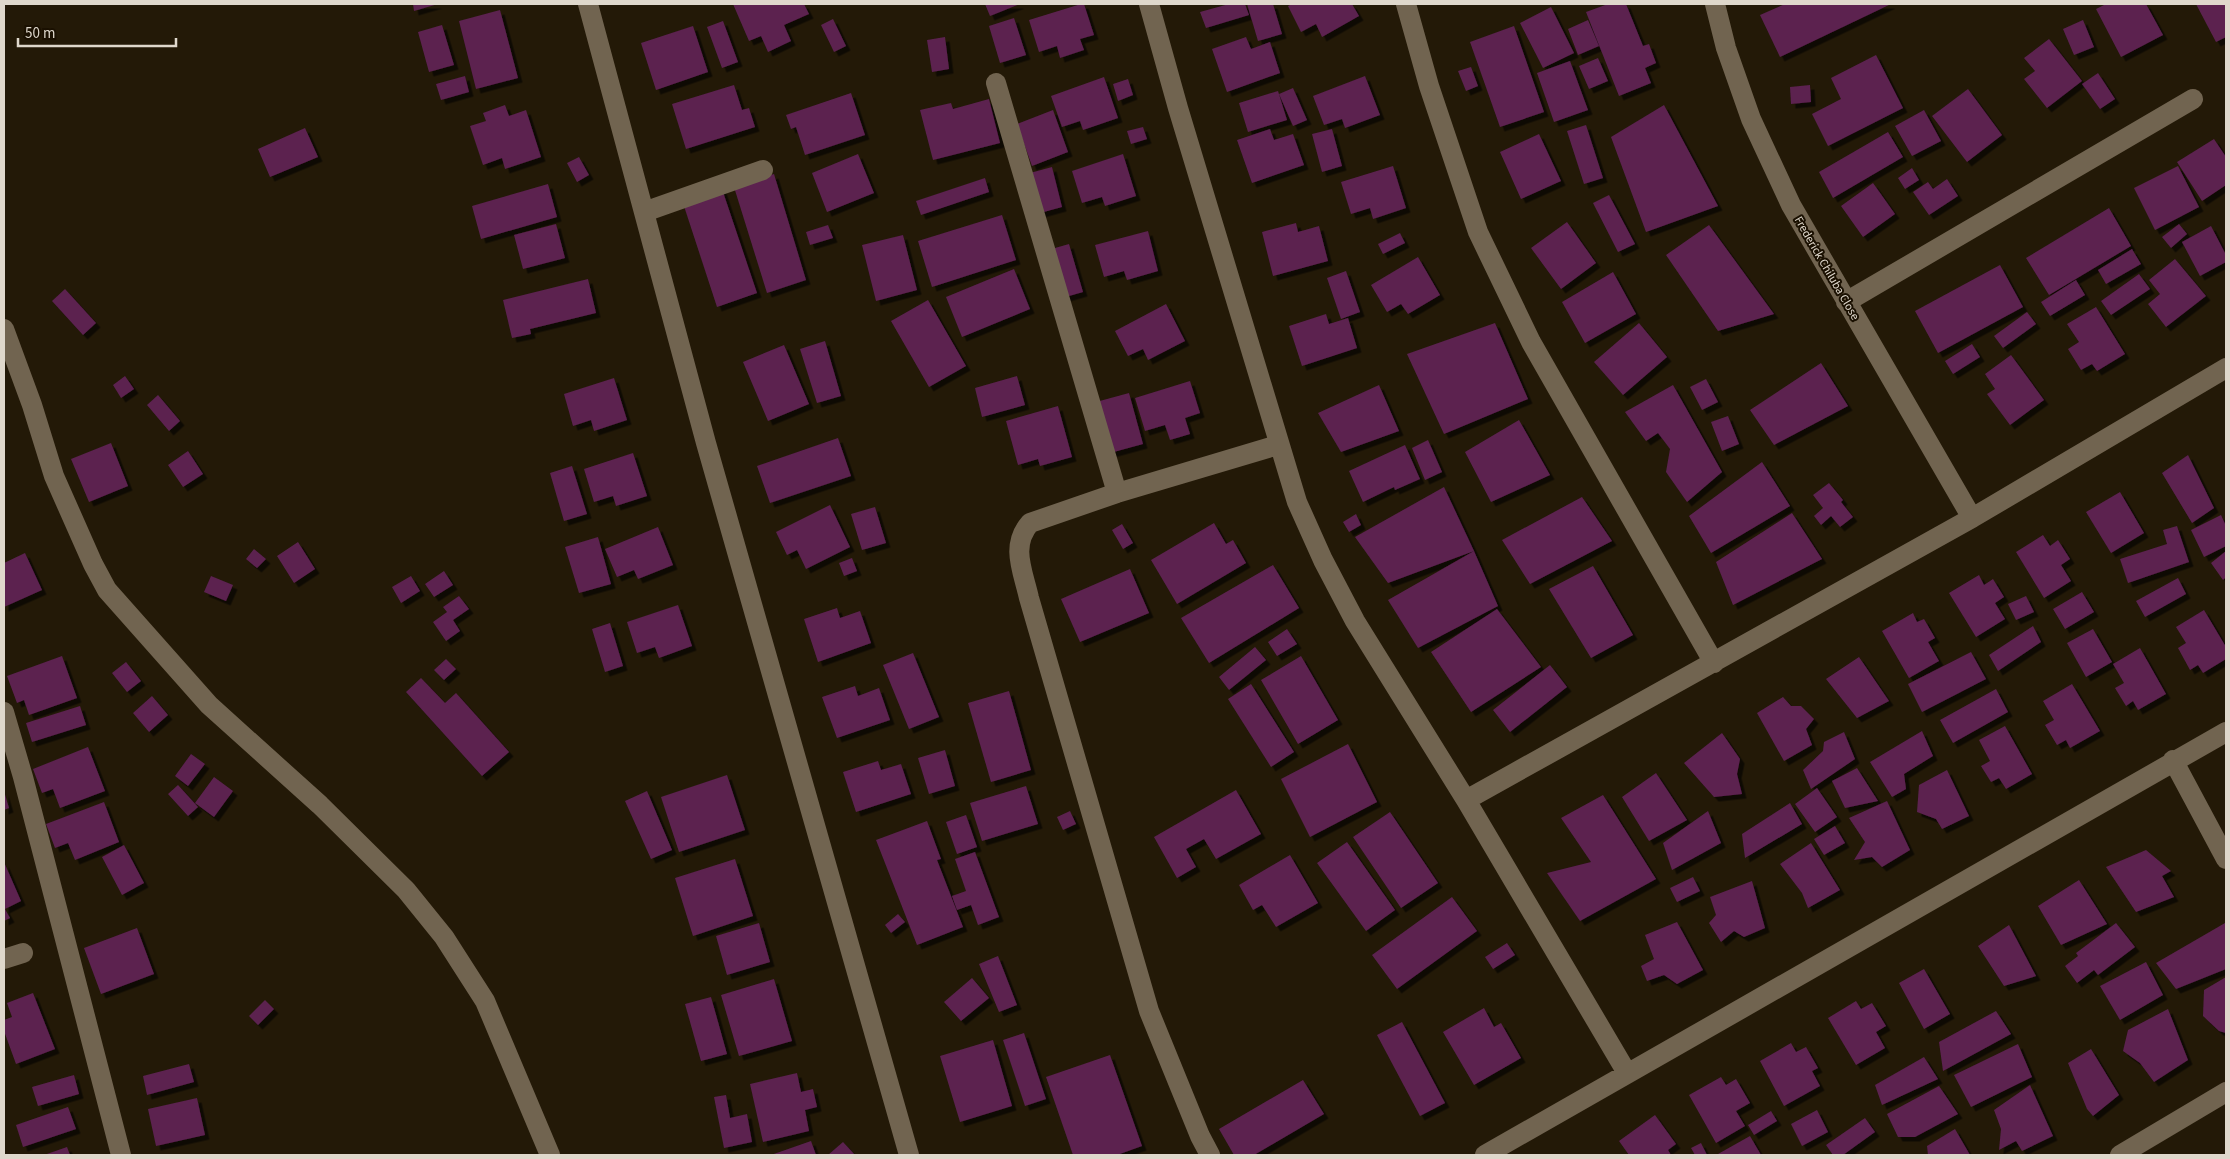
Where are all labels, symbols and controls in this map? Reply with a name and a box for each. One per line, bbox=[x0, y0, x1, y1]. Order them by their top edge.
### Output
scale bar bbox=[18, 15, 175, 47]
text: 50 m bbox=[25, 23, 55, 44]
street label: Frederick Chiluba Close bbox=[1790, 213, 1863, 323]

